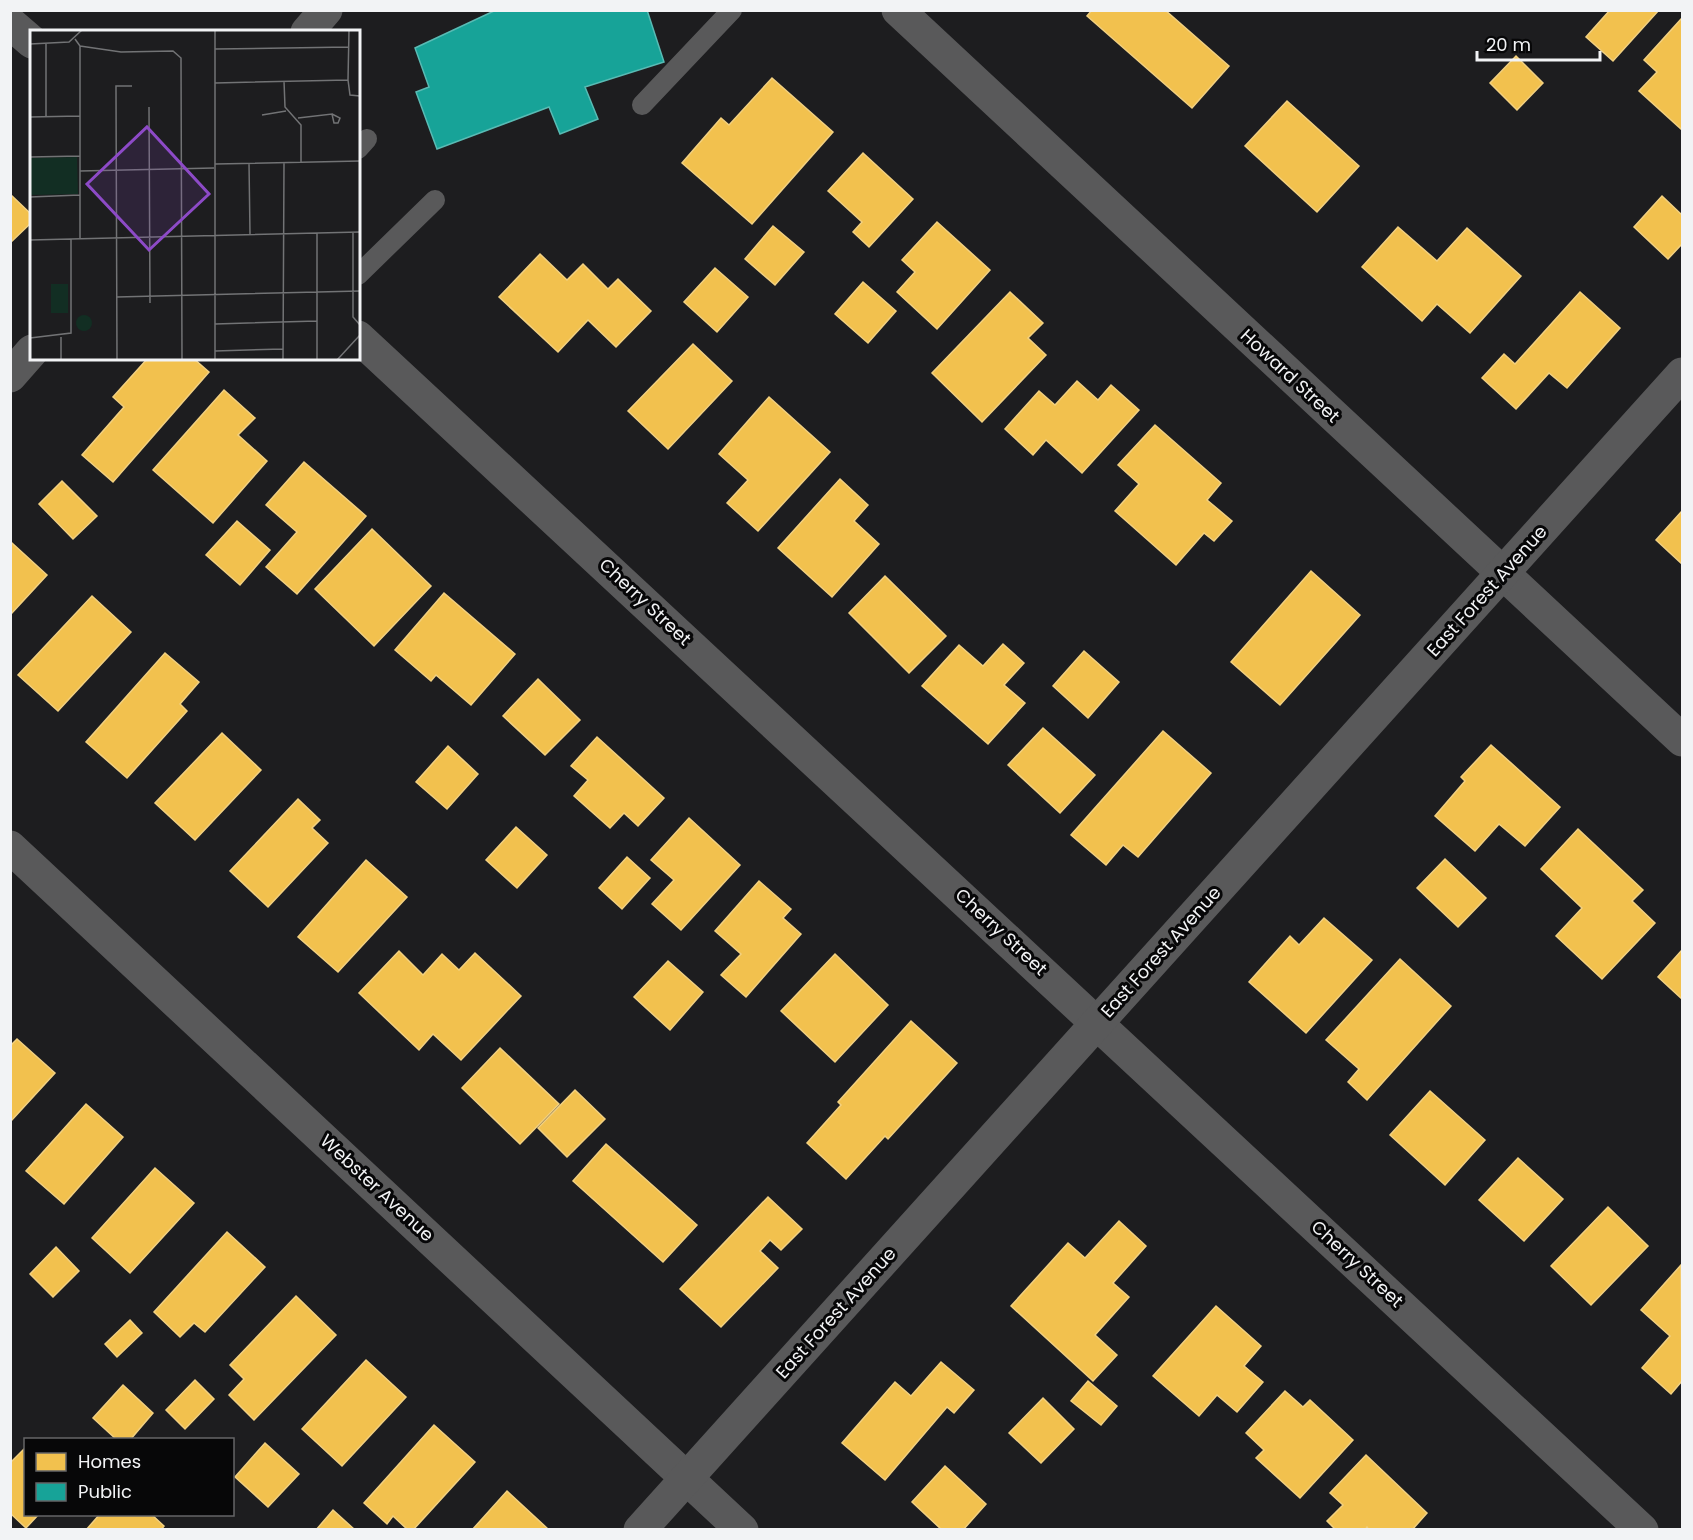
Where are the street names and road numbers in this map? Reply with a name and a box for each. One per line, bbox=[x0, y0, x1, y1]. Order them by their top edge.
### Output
street label: Howard Street bbox=[1235, 323, 1345, 428]
street label: East Forest Avenue bbox=[1421, 520, 1552, 662]
street label: Cherry Street bbox=[594, 552, 697, 651]
street label: East Forest Avenue bbox=[1095, 881, 1226, 1023]
street label: Cherry Street bbox=[950, 882, 1053, 981]
street label: Webster Avenue bbox=[315, 1128, 440, 1247]
street label: Cherry Street bbox=[1306, 1214, 1409, 1313]
street label: East Forest Avenue bbox=[770, 1242, 901, 1384]

